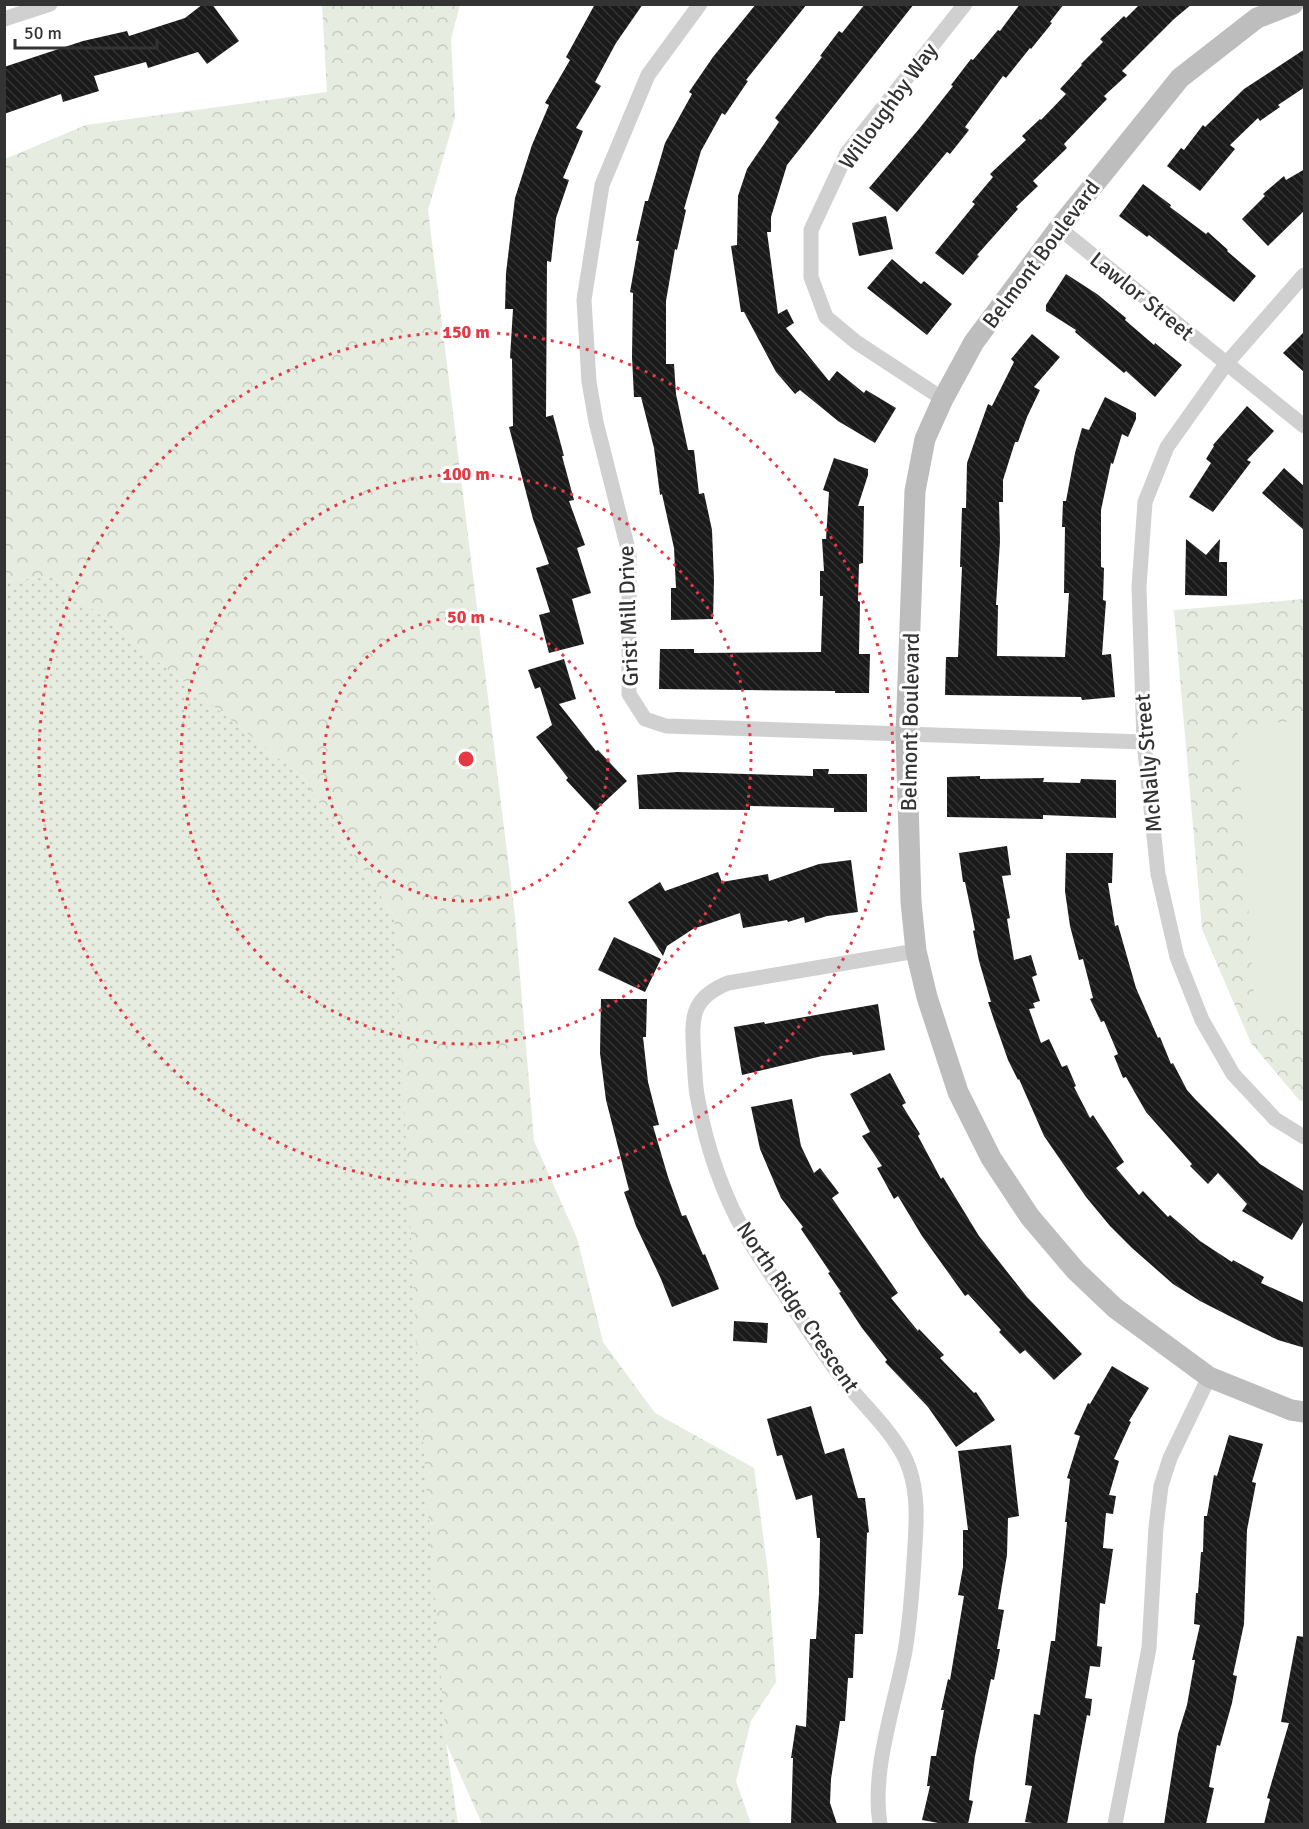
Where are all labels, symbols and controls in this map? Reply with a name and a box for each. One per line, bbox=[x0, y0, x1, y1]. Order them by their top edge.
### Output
scale bar bbox=[15, 12, 158, 50]
text: 50 m bbox=[24, 22, 62, 44]
street label: Willoughby Way bbox=[833, 37, 943, 175]
street label: Belmont Boulevard bbox=[976, 174, 1106, 334]
street label: Lawlor Street bbox=[1085, 246, 1200, 346]
text: 150 m bbox=[442, 321, 490, 343]
text: 100 m bbox=[442, 463, 490, 485]
street label: Grist Mill Drive bbox=[612, 545, 644, 687]
text: 50 m bbox=[447, 606, 485, 628]
street label: Belmont Boulevard bbox=[895, 632, 925, 812]
street label: McNally Street bbox=[1128, 692, 1168, 833]
centre of rings bbox=[456, 749, 476, 769]
street label: North Ridge Crescent bbox=[731, 1216, 865, 1398]

